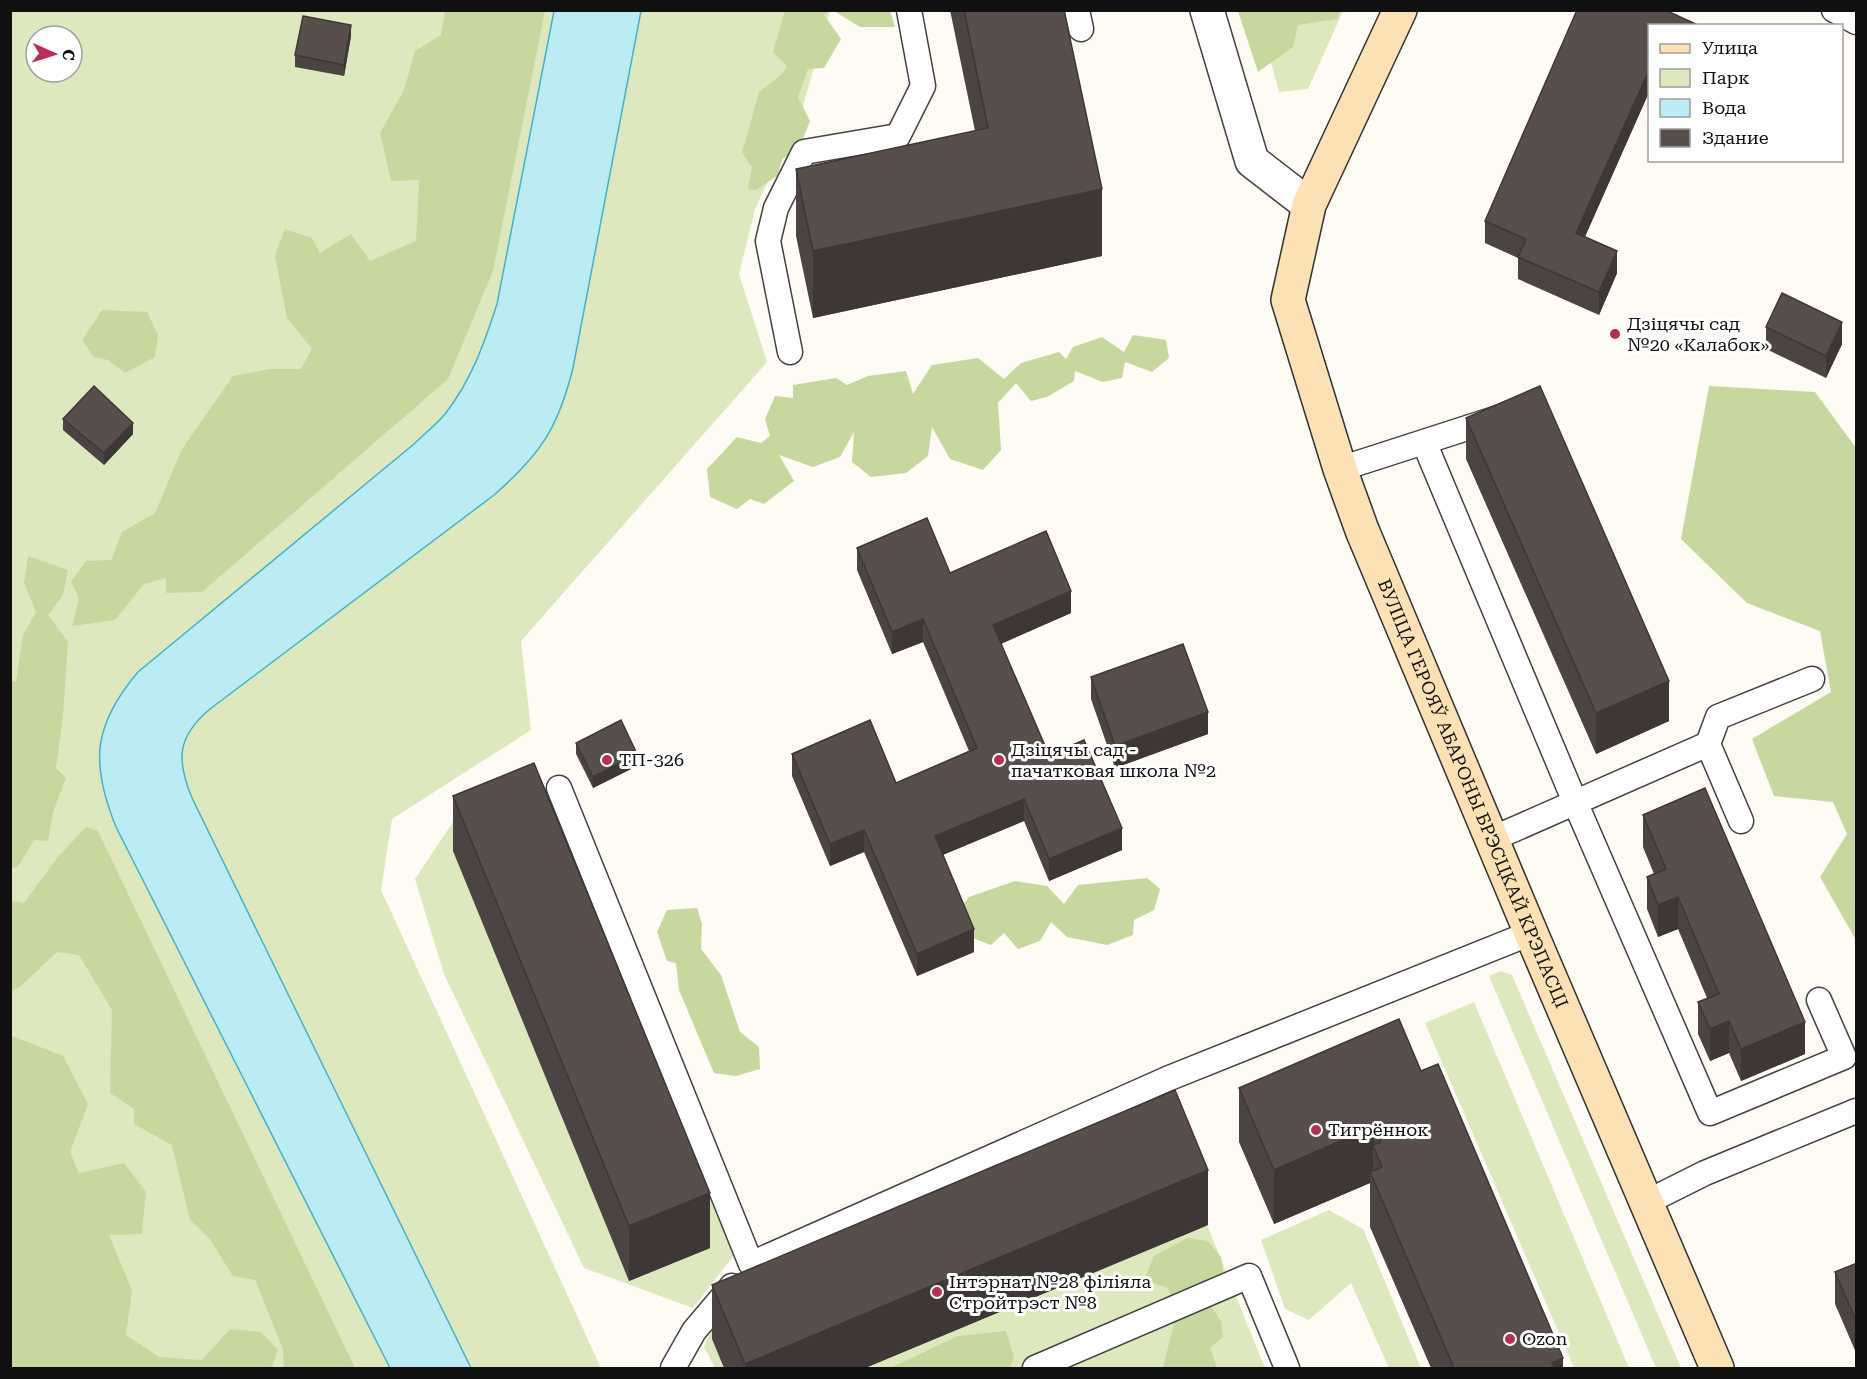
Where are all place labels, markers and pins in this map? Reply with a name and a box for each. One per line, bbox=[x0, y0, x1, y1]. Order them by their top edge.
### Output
place label: Дзіцячы сад №20 «Калабок» bbox=[1627, 313, 1770, 355]
marker: Дзіцячы сад №20 «Калабок» bbox=[1608, 327, 1622, 341]
place label: Дзіцячы сад - пачатковая школа №2 bbox=[1011, 739, 1216, 781]
place label: ТП-326 bbox=[619, 749, 684, 770]
marker: ТП-326 bbox=[600, 753, 614, 767]
marker: Дзіцячы сад - пачатковая школа №2 bbox=[992, 753, 1006, 767]
place label: Тигрённок bbox=[1328, 1119, 1429, 1140]
marker: Тигрённок bbox=[1309, 1123, 1323, 1137]
place label: Інтэрнат №28 фiлiяла Стройтрэст №8 bbox=[949, 1271, 1152, 1313]
marker: Інтэрнат №28 фiлiяла Стройтрэст №8 bbox=[930, 1285, 944, 1299]
place label: Ozon bbox=[1522, 1328, 1568, 1349]
marker: Ozon bbox=[1503, 1332, 1517, 1346]

